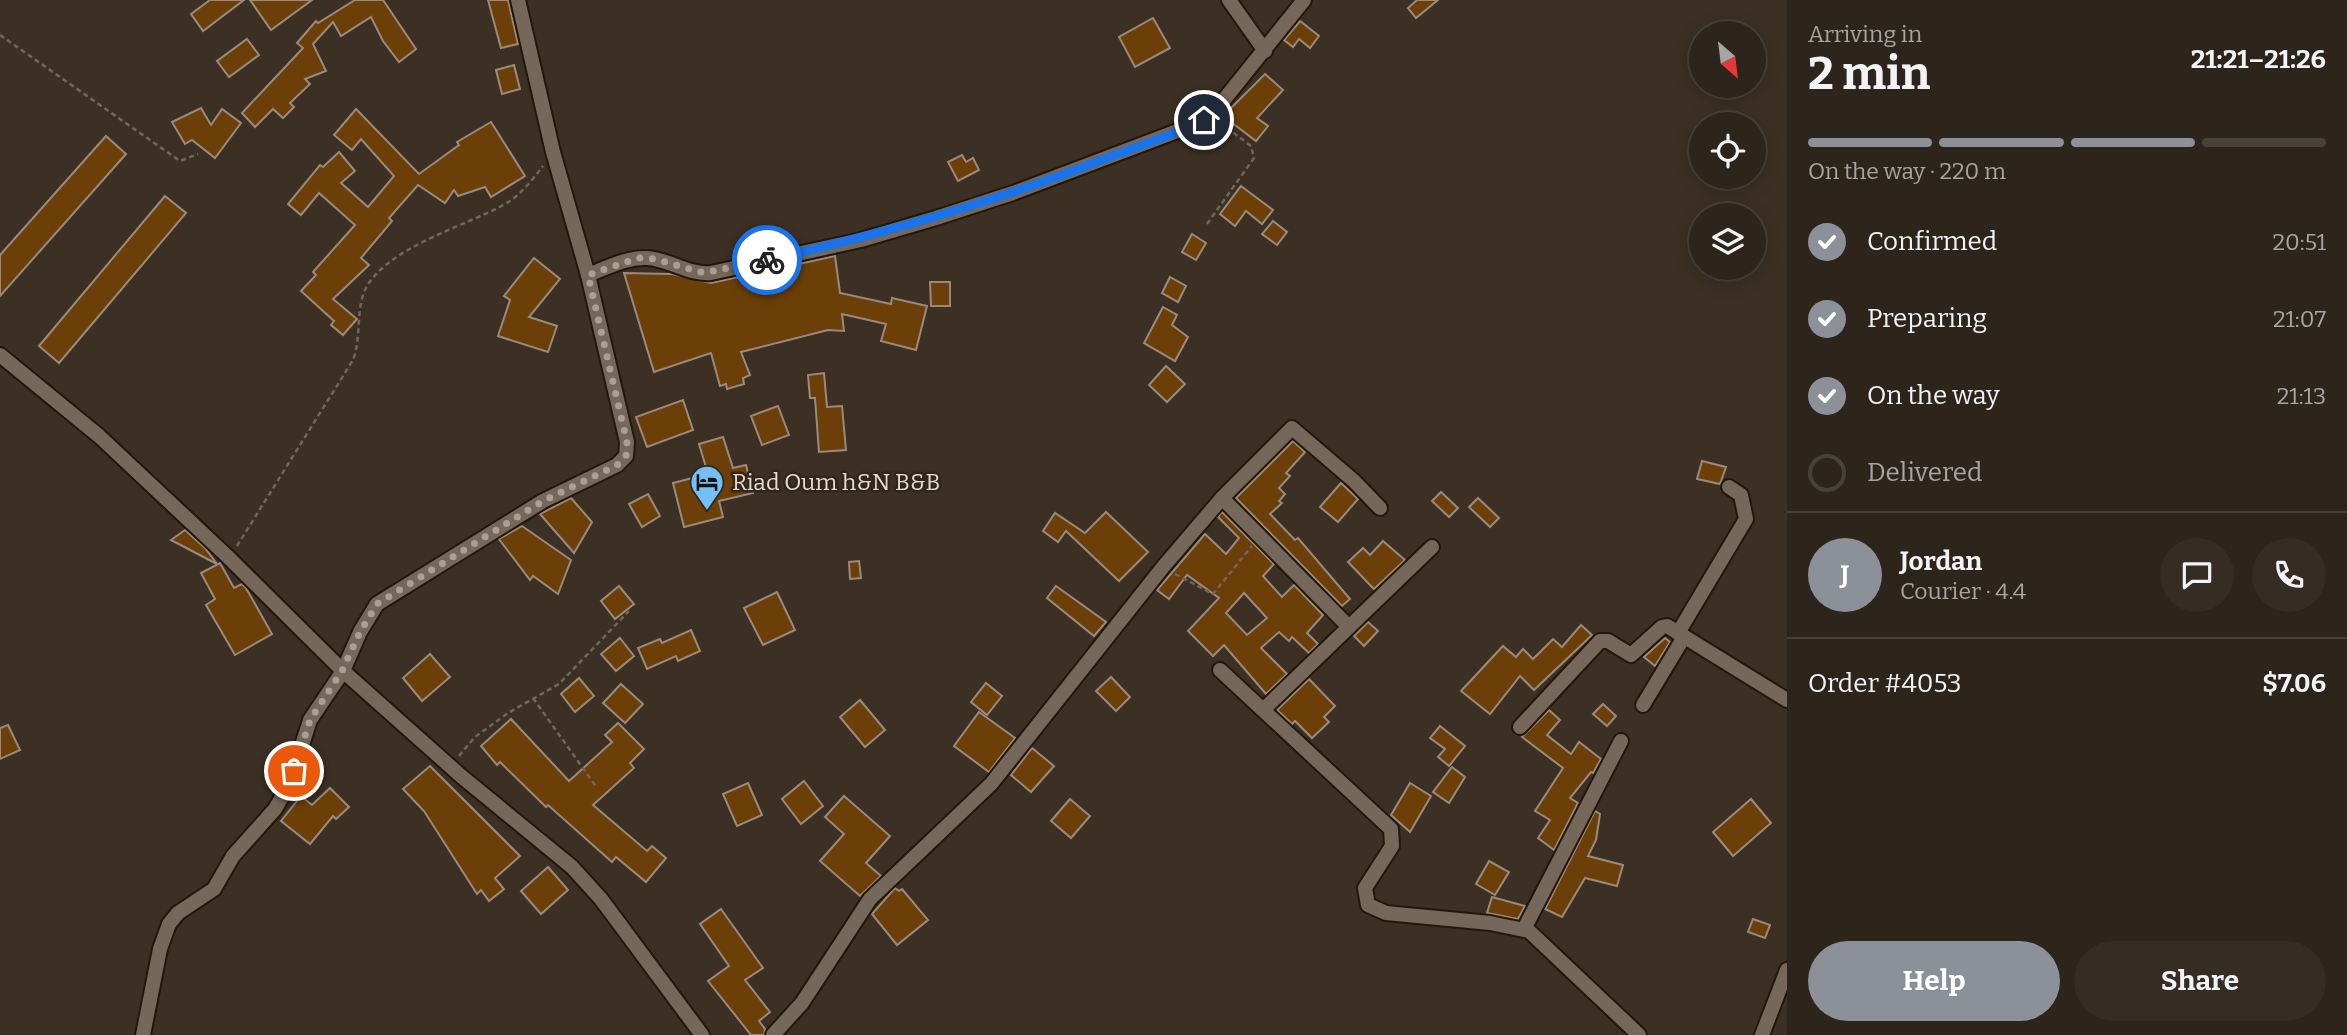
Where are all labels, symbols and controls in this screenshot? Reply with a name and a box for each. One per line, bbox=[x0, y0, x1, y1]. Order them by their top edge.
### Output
text: Arriving in bbox=[1808, 20, 1922, 48]
north arrow bbox=[1689, 21, 1766, 98]
map controls bbox=[1689, 21, 1766, 280]
text: 21:21–21:26 bbox=[2191, 44, 2326, 75]
text: 2 min bbox=[1808, 46, 1930, 101]
pin bbox=[1174, 90, 1234, 150]
icon: home bbox=[1185, 101, 1223, 139]
button: locate bbox=[1689, 112, 1766, 189]
text: On the way · 220 m bbox=[1808, 157, 2006, 185]
button: layers bbox=[1689, 203, 1766, 280]
icon: check bbox=[1808, 223, 1846, 261]
courier bbox=[732, 225, 802, 295]
text: Confirmed bbox=[1867, 226, 1997, 257]
text: 20:51 bbox=[2273, 228, 2326, 256]
icon: bike bbox=[748, 241, 786, 279]
icon: check bbox=[1808, 300, 1846, 338]
text: Preparing bbox=[1867, 303, 1987, 334]
text: 21:07 bbox=[2273, 305, 2326, 333]
icon: check bbox=[1808, 377, 1846, 415]
text: On the way bbox=[1867, 380, 2000, 411]
text: 21:13 bbox=[2277, 382, 2326, 410]
text: Delivered bbox=[1867, 457, 1982, 488]
hotel icon: Riad Oum h&N B&B bbox=[688, 463, 726, 512]
place label: Riad Oum h&N B&B bbox=[732, 468, 940, 496]
button: chat bbox=[2160, 538, 2234, 612]
button: phone bbox=[2252, 538, 2326, 612]
text: Jordan bbox=[1900, 546, 1982, 577]
text: J bbox=[1841, 560, 1849, 591]
text: Courier · 4.4 bbox=[1900, 577, 2026, 605]
text: Order #4053 bbox=[1808, 668, 1962, 699]
text: $7.06 bbox=[2262, 668, 2326, 699]
pin bbox=[264, 741, 324, 801]
icon: bag bbox=[275, 752, 313, 790]
button: Help bbox=[1808, 941, 2060, 1021]
button: Share bbox=[2074, 941, 2326, 1021]

